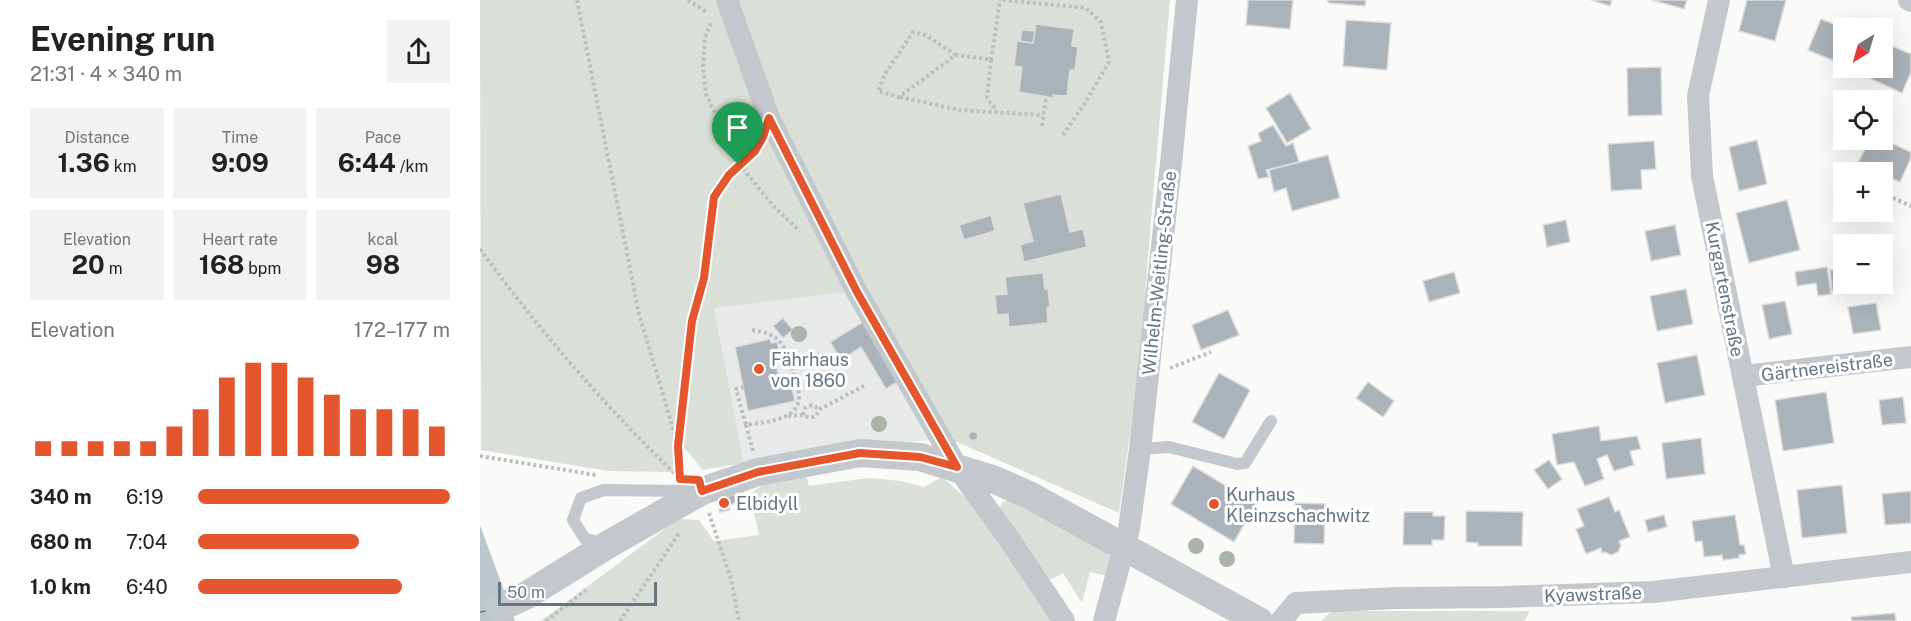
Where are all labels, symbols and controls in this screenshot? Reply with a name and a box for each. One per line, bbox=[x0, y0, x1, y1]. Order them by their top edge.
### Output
north arrow bbox=[1833, 18, 1893, 78]
map controls bbox=[1833, 18, 1893, 294]
text: Evening run bbox=[30, 20, 215, 58]
button: share bbox=[387, 20, 450, 83]
text: 21:31 · 4 × 340 m bbox=[30, 62, 182, 86]
button: locate bbox=[1833, 90, 1893, 150]
pin bbox=[712, 102, 763, 164]
icon: arrive bbox=[721, 111, 754, 144]
text: Distance bbox=[65, 128, 129, 147]
text: Time bbox=[222, 128, 258, 147]
text: Pace bbox=[365, 128, 401, 147]
text: 1.36 bbox=[57, 147, 110, 178]
text: 9:09 bbox=[211, 147, 269, 178]
text: 6:44 bbox=[338, 147, 396, 178]
text: km bbox=[110, 157, 137, 176]
text: /km bbox=[396, 157, 428, 176]
button: + bbox=[1833, 162, 1893, 222]
street label: Wilhelm-Weitling-Straße bbox=[1138, 170, 1180, 376]
street label: Kurgartenstraße bbox=[1702, 220, 1748, 358]
text: Elevation bbox=[63, 230, 131, 249]
text: Heart rate bbox=[202, 230, 278, 249]
text: kcal bbox=[368, 230, 398, 249]
button: − bbox=[1833, 234, 1893, 294]
text: 20 bbox=[71, 249, 105, 280]
text: 168 bbox=[199, 249, 244, 280]
text: 98 bbox=[366, 249, 400, 280]
text: m bbox=[105, 259, 123, 278]
text: bpm bbox=[244, 259, 281, 278]
text: Elevation bbox=[30, 318, 115, 342]
text: 172–177 m bbox=[354, 318, 450, 342]
place label: Fährhaus von 1860 bbox=[771, 349, 849, 391]
street label: Gärtnereistraße bbox=[1760, 349, 1894, 385]
marker: Fährhaus von 1860 bbox=[752, 362, 766, 376]
place label: Kurhaus Kleinzschachwitz bbox=[1226, 484, 1370, 526]
text: 340 m bbox=[30, 485, 92, 509]
text: 6:19 bbox=[126, 485, 164, 509]
place label: Elbidyll bbox=[736, 493, 799, 514]
marker: Elbidyll bbox=[717, 496, 731, 510]
marker: Kurhaus Kleinzschachwitz bbox=[1207, 497, 1221, 511]
text: 680 m bbox=[30, 530, 92, 554]
text: 7:04 bbox=[126, 530, 167, 554]
text: 1.0 km bbox=[30, 575, 91, 599]
text: 6:40 bbox=[126, 575, 168, 599]
scale bar bbox=[498, 579, 657, 606]
street label: Kyawstraße bbox=[1544, 582, 1642, 606]
text: 50 m bbox=[507, 583, 545, 602]

